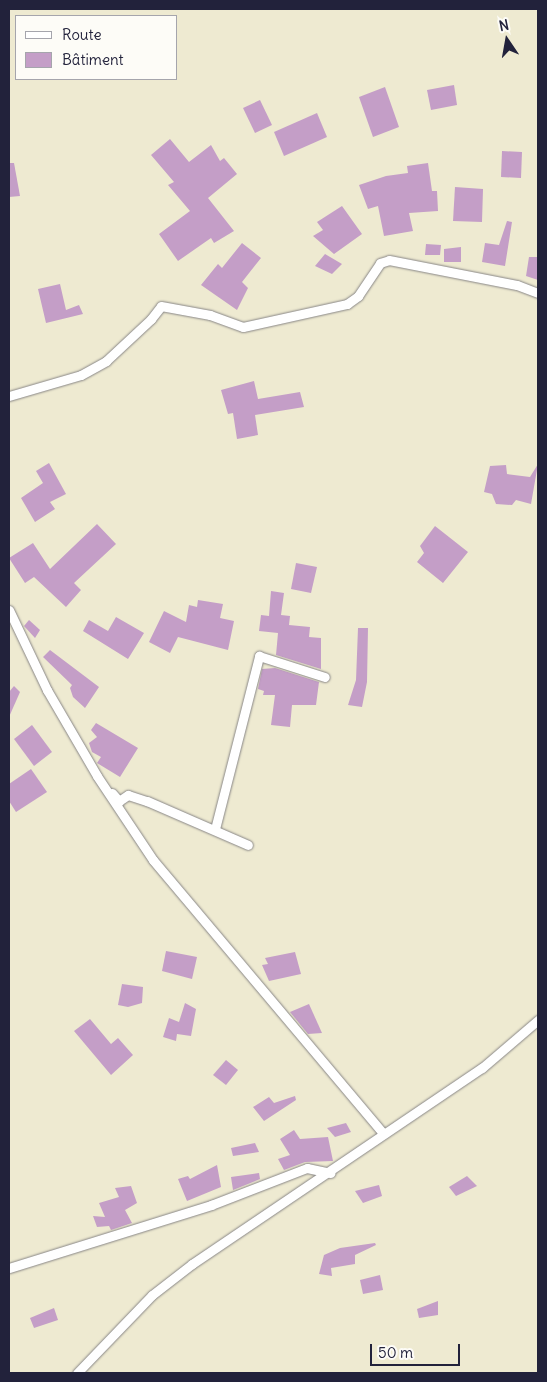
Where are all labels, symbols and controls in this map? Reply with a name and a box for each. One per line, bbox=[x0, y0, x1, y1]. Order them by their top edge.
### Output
legend bbox=[15, 15, 178, 80]
north arrow bbox=[482, 15, 532, 65]
text: N bbox=[497, 16, 510, 35]
text: Route bbox=[62, 25, 102, 44]
text: Bâtiment bbox=[62, 50, 124, 69]
scale bar bbox=[372, 1334, 462, 1366]
text: 50 m bbox=[378, 1343, 413, 1362]

